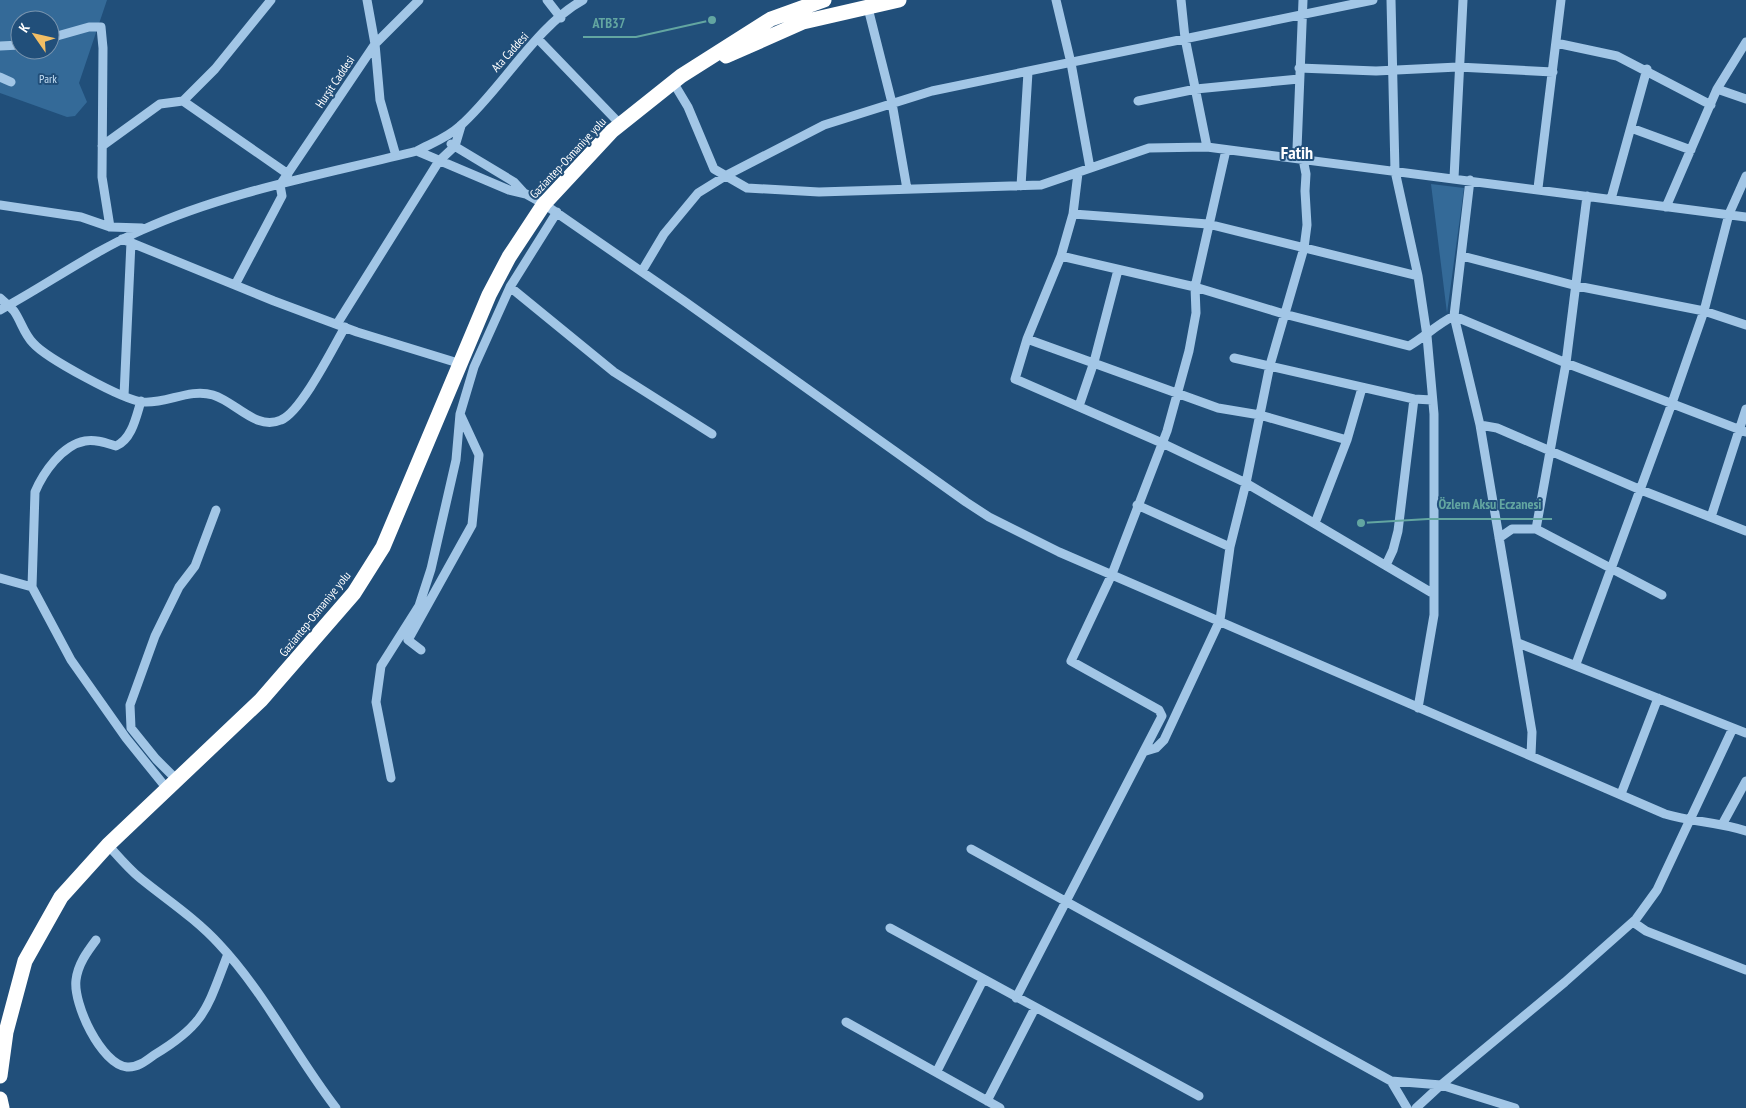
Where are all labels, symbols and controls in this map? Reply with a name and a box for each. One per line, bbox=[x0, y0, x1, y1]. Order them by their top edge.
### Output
callout: ATB37 bbox=[583, 8, 636, 37]
north arrow bbox=[10, 10, 60, 60]
text: ATB37 bbox=[592, 14, 626, 32]
text: K bbox=[15, 19, 34, 36]
street label: Ata Caddesi bbox=[488, 29, 531, 75]
street label: Hurşit Caddesi bbox=[312, 53, 357, 111]
park label: Park bbox=[39, 71, 57, 86]
street label: Gaziantep-Osmaniye yolu bbox=[526, 114, 609, 201]
district label: Fatih bbox=[1281, 141, 1313, 164]
callout: Özlem Aksu Eczanesi bbox=[1428, 490, 1552, 519]
text: Özlem Aksu Eczanesi bbox=[1438, 495, 1542, 513]
street label: Gaziantep-Osmaniye yolu bbox=[276, 568, 354, 659]

